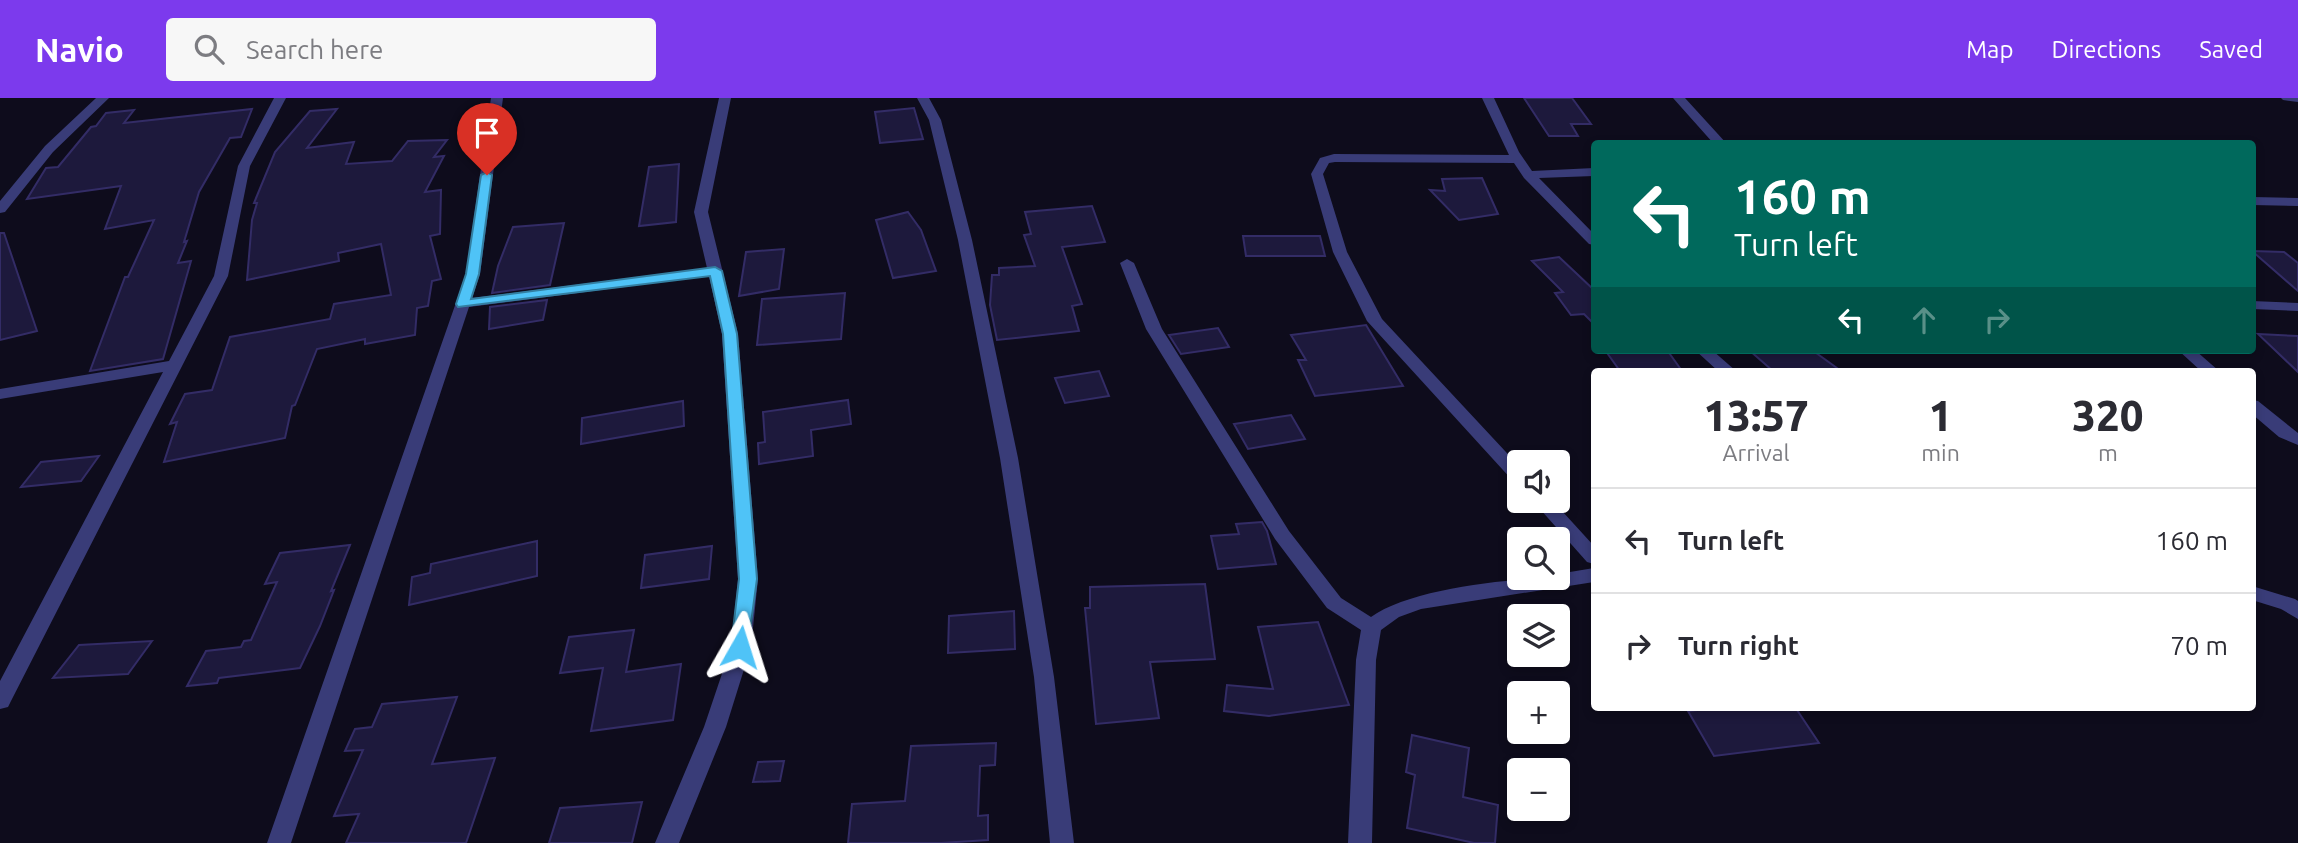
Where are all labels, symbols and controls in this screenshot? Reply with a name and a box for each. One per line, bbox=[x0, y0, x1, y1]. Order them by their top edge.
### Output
search box bbox=[166, 18, 656, 81]
icon: search bbox=[190, 30, 228, 68]
text: Navio bbox=[35, 31, 124, 68]
text: Search here bbox=[246, 35, 383, 64]
text: Map bbox=[1966, 36, 2013, 63]
text: Directions bbox=[2051, 36, 2161, 63]
text: Saved bbox=[2199, 36, 2263, 63]
pin bbox=[457, 103, 517, 175]
icon: arrive bbox=[468, 114, 506, 152]
icon: left bbox=[1619, 168, 1710, 259]
text: 160 m bbox=[1734, 168, 1871, 223]
text: Turn left bbox=[1734, 226, 1858, 262]
icon: left bbox=[1832, 301, 1870, 339]
icon: ahead bbox=[1905, 301, 1943, 339]
icon: right bbox=[1978, 301, 2016, 339]
text: 13:57 bbox=[1704, 392, 1809, 439]
text: 1 bbox=[1929, 392, 1952, 439]
text: 320 bbox=[2072, 392, 2143, 439]
text: Arrival bbox=[1723, 440, 1790, 465]
text: min bbox=[1921, 440, 1960, 465]
text: m bbox=[2098, 440, 2118, 465]
map controls bbox=[1507, 450, 1570, 821]
button: sound bbox=[1507, 450, 1570, 513]
icon: left bbox=[1619, 522, 1657, 560]
text: Turn left bbox=[1678, 526, 1784, 555]
text: 160 m bbox=[2156, 526, 2228, 555]
button: search bbox=[1507, 527, 1570, 590]
button: layers bbox=[1507, 604, 1570, 667]
position arrow bbox=[703, 610, 777, 684]
icon: right bbox=[1619, 627, 1657, 665]
text: Turn right bbox=[1678, 631, 1799, 660]
text: 70 m bbox=[2170, 631, 2228, 660]
button: + bbox=[1507, 681, 1570, 744]
button: − bbox=[1507, 758, 1570, 821]

